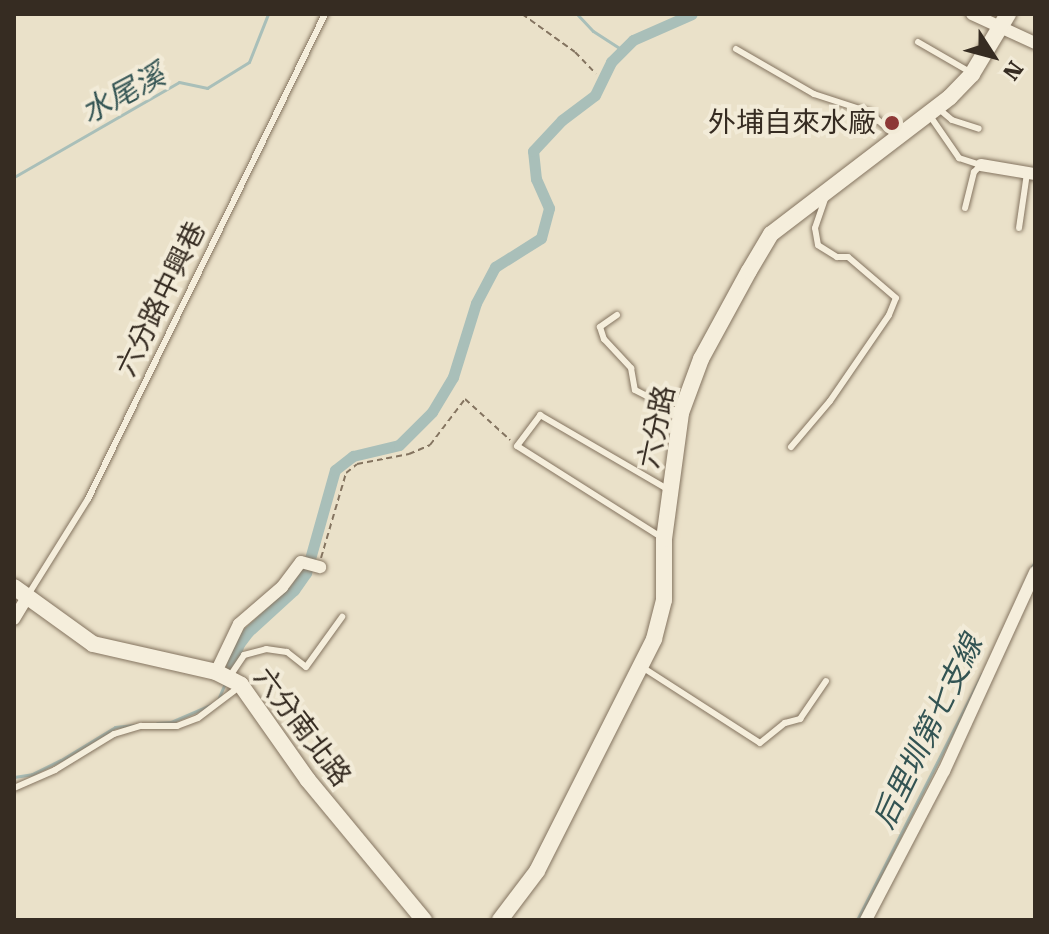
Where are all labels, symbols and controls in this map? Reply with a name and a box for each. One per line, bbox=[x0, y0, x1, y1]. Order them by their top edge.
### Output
north arrow bbox=[953, 16, 1033, 96]
text: N bbox=[998, 56, 1028, 85]
water label: 水尾溪 bbox=[75, 57, 171, 131]
place label: 外埔自來水廠 bbox=[708, 106, 876, 140]
marker: 外埔自來水廠 bbox=[883, 114, 901, 132]
street label: 六分路中興巷 bbox=[109, 216, 213, 382]
street label: 六分路 bbox=[632, 382, 682, 472]
water label: 后里圳第七支線 bbox=[866, 630, 990, 834]
street label: 六分南北路 bbox=[246, 661, 358, 793]

